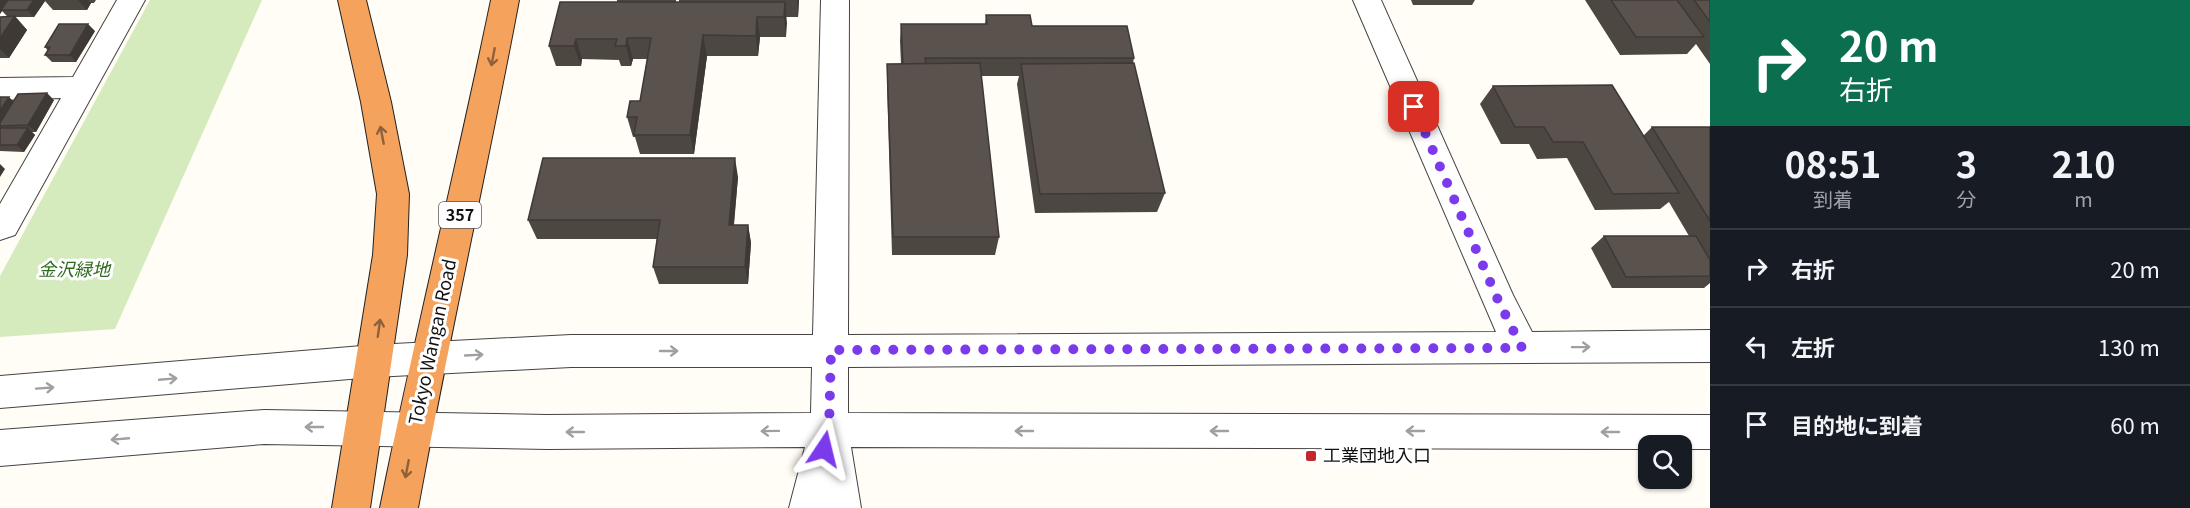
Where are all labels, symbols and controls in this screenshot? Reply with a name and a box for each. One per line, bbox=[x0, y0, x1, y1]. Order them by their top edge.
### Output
text: 20 m bbox=[1839, 13, 1939, 74]
icon: right bbox=[1740, 24, 1818, 102]
one-way arrow bbox=[487, 47, 498, 67]
text: 右折 bbox=[1839, 69, 1893, 108]
pin bbox=[1388, 81, 1439, 132]
icon: arrive bbox=[1397, 90, 1430, 123]
one-way arrow bbox=[376, 126, 387, 145]
text: 08:51 bbox=[1785, 136, 1881, 188]
text: 3 bbox=[1956, 136, 1977, 188]
text: 210 bbox=[2052, 136, 2115, 188]
text: 到着 bbox=[1813, 184, 1853, 213]
text: 分 bbox=[1956, 184, 1976, 213]
text: m bbox=[2074, 184, 2093, 213]
road number: 357 bbox=[439, 202, 481, 228]
icon: right bbox=[1740, 252, 1773, 285]
text: 右折 bbox=[1791, 252, 1835, 284]
text: 20 m bbox=[2110, 252, 2160, 284]
park label: 金沢緑地 bbox=[38, 255, 112, 281]
street label: Tokyo Wangan Road bbox=[401, 256, 461, 427]
one-way arrow bbox=[373, 319, 384, 338]
icon: left bbox=[1740, 330, 1773, 363]
text: 左折 bbox=[1791, 330, 1835, 362]
text: 130 m bbox=[2098, 330, 2160, 362]
one-way arrow bbox=[1570, 341, 1590, 353]
one-way arrow bbox=[659, 345, 679, 357]
one-way arrow bbox=[464, 350, 484, 361]
one-way arrow bbox=[158, 373, 178, 384]
one-way arrow bbox=[34, 383, 54, 394]
icon: arrive bbox=[1740, 408, 1773, 441]
text: 目的地に到着 bbox=[1791, 408, 1923, 440]
text: 60 m bbox=[2110, 408, 2160, 440]
position arrow bbox=[792, 417, 856, 481]
one-way arrow bbox=[305, 421, 325, 433]
one-way arrow bbox=[761, 425, 781, 437]
one-way arrow bbox=[1015, 425, 1035, 437]
one-way arrow bbox=[1210, 425, 1230, 437]
one-way arrow bbox=[1405, 425, 1425, 437]
one-way arrow bbox=[566, 426, 586, 438]
one-way arrow bbox=[1600, 426, 1620, 437]
one-way arrow bbox=[110, 433, 130, 444]
map controls bbox=[1638, 435, 1692, 489]
button: search bbox=[1638, 435, 1692, 489]
place label: 工業団地入口 bbox=[1323, 441, 1431, 467]
marker: 工業団地入口 bbox=[1304, 449, 1318, 463]
one-way arrow bbox=[401, 459, 412, 478]

